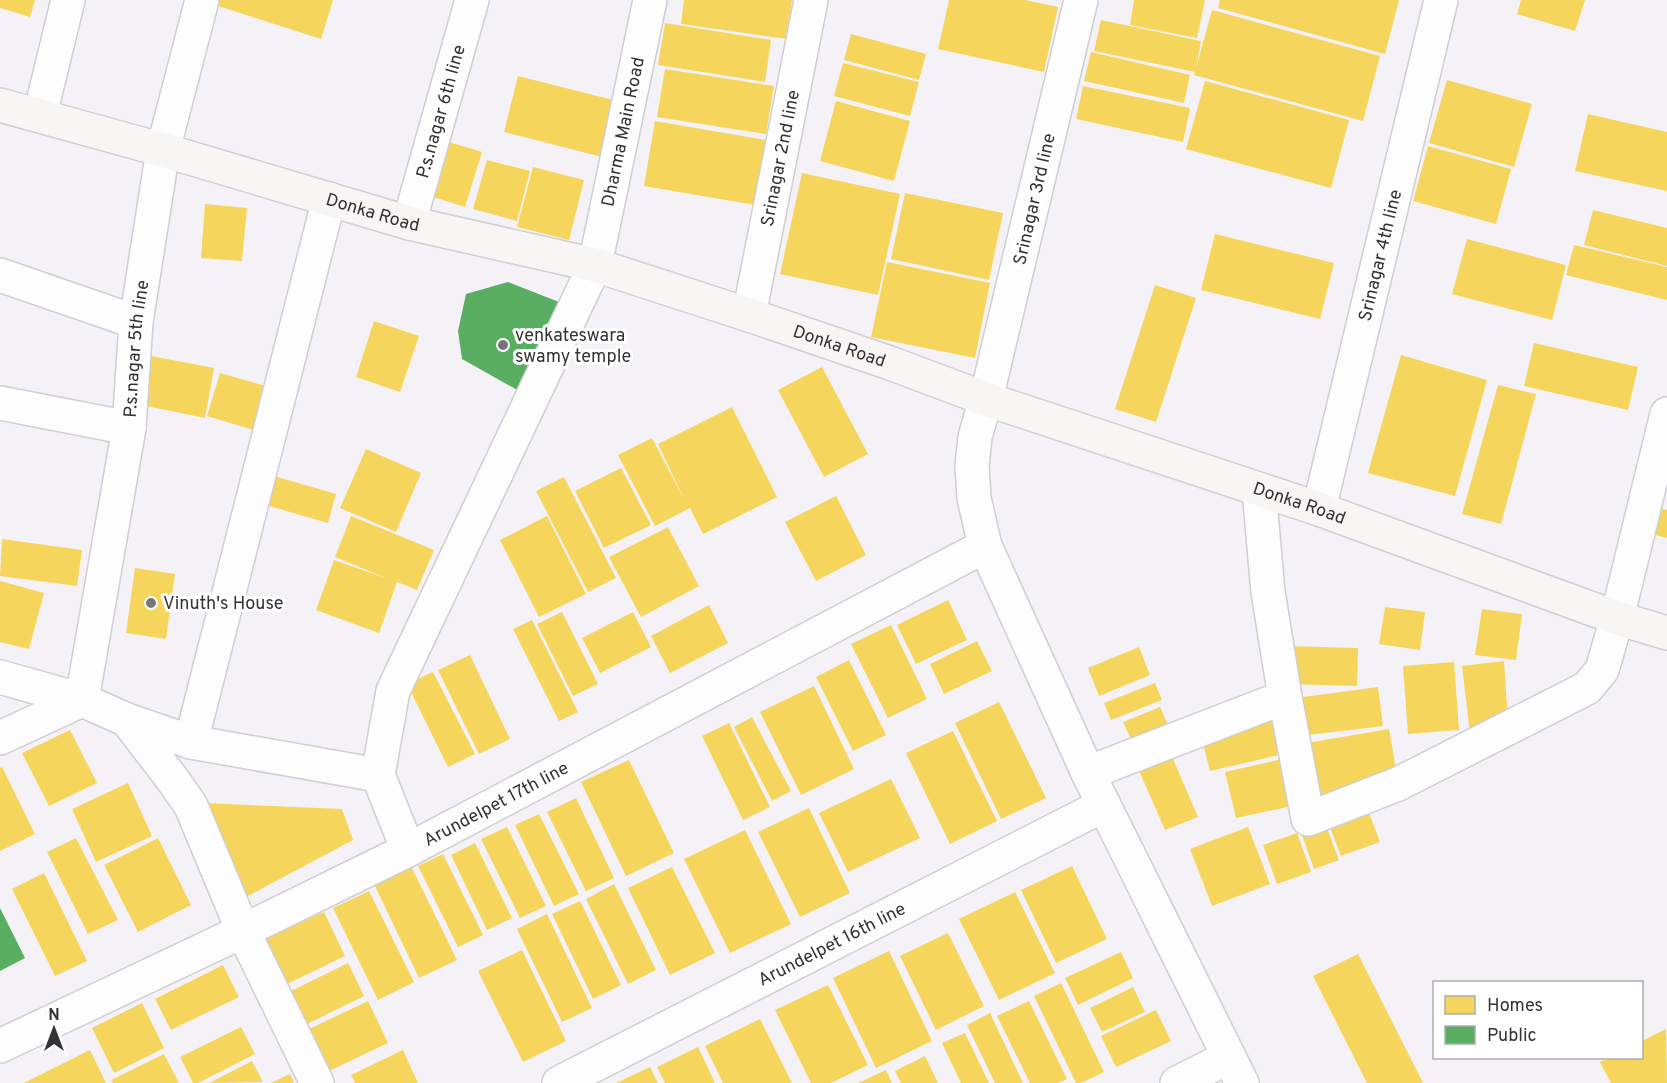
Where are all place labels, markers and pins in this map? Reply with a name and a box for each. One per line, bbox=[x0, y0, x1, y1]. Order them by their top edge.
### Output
place label: venkateswara swamy temple bbox=[515, 325, 631, 369]
marker: venkateswara swamy temple bbox=[496, 338, 510, 352]
place label: Vinuth's House bbox=[163, 593, 283, 616]
marker: Vinuth's House bbox=[144, 596, 158, 610]

